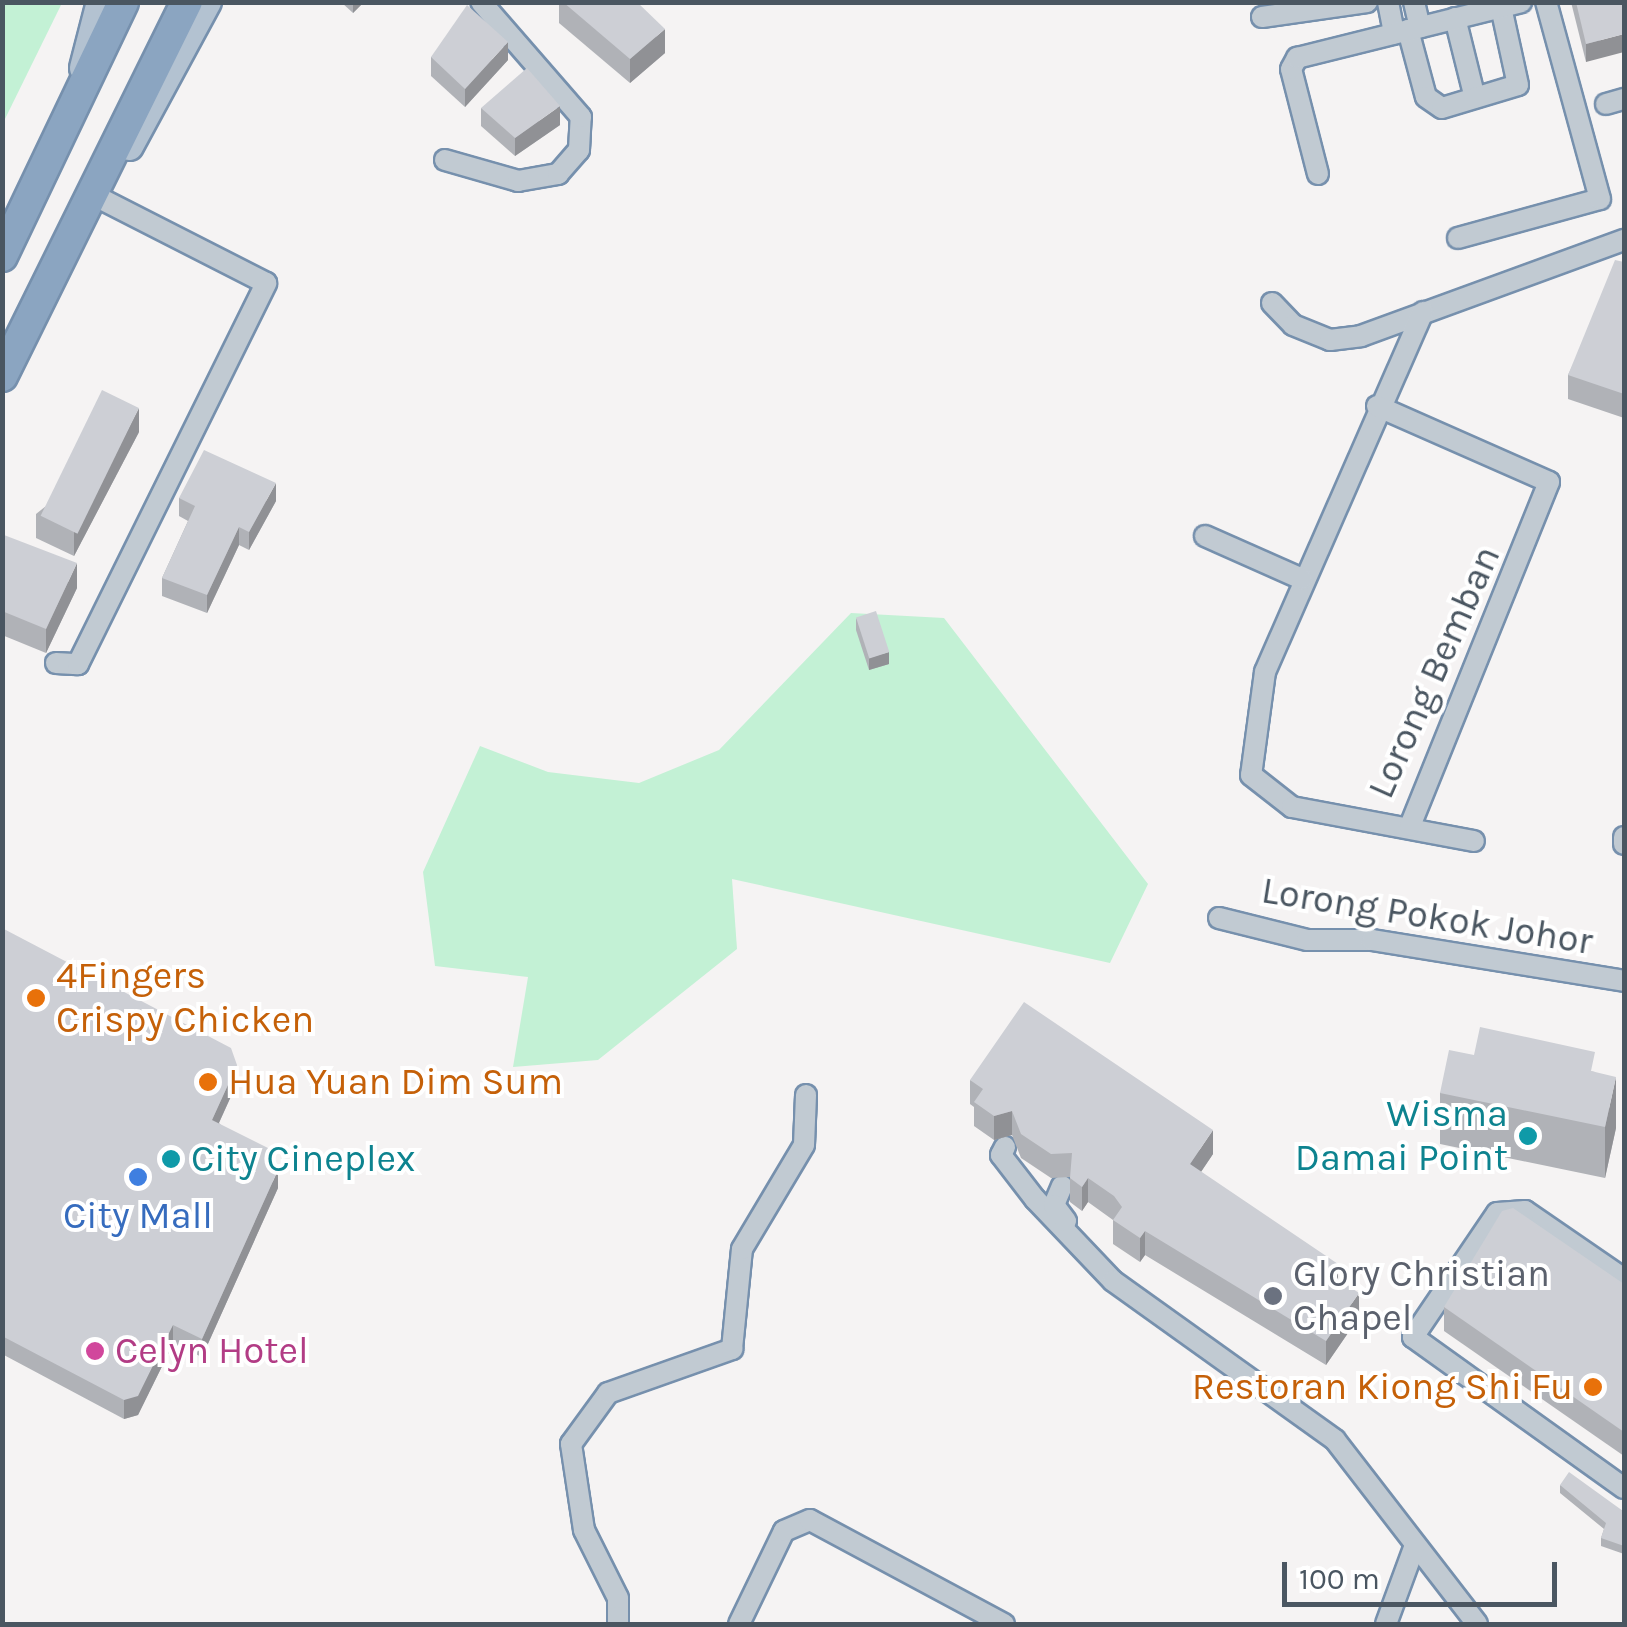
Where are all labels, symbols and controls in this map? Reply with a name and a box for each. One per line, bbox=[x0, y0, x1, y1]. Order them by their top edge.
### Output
street label: Lorong Bemban bbox=[1358, 539, 1510, 805]
street label: Lorong Pokok Johor bbox=[1258, 867, 1596, 965]
place label: 4Fingers Crispy Chicken bbox=[56, 953, 314, 1042]
marker: 4Fingers Crispy Chicken bbox=[25, 987, 47, 1009]
place label: Hua Yuan Dim Sum bbox=[228, 1059, 563, 1105]
marker: Hua Yuan Dim Sum bbox=[197, 1071, 219, 1093]
place label: Wisma Damai Point bbox=[1295, 1091, 1508, 1180]
marker: Wisma Damai Point bbox=[1517, 1125, 1539, 1147]
place label: City Cineplex bbox=[191, 1136, 415, 1182]
marker: City Cineplex bbox=[160, 1148, 182, 1170]
marker: City Mall bbox=[127, 1166, 149, 1188]
place label: City Mall bbox=[63, 1193, 213, 1239]
place label: Glory Christian Chapel bbox=[1293, 1251, 1550, 1340]
marker: Glory Christian Chapel bbox=[1262, 1285, 1284, 1307]
place label: Celyn Hotel bbox=[115, 1328, 309, 1374]
marker: Celyn Hotel bbox=[84, 1340, 106, 1362]
place label: Restoran Kiong Shi Fu bbox=[1192, 1364, 1573, 1410]
marker: Restoran Kiong Shi Fu bbox=[1582, 1376, 1604, 1398]
scale bar bbox=[1287, 1542, 1562, 1604]
text: 100 m bbox=[1299, 1561, 1380, 1597]

